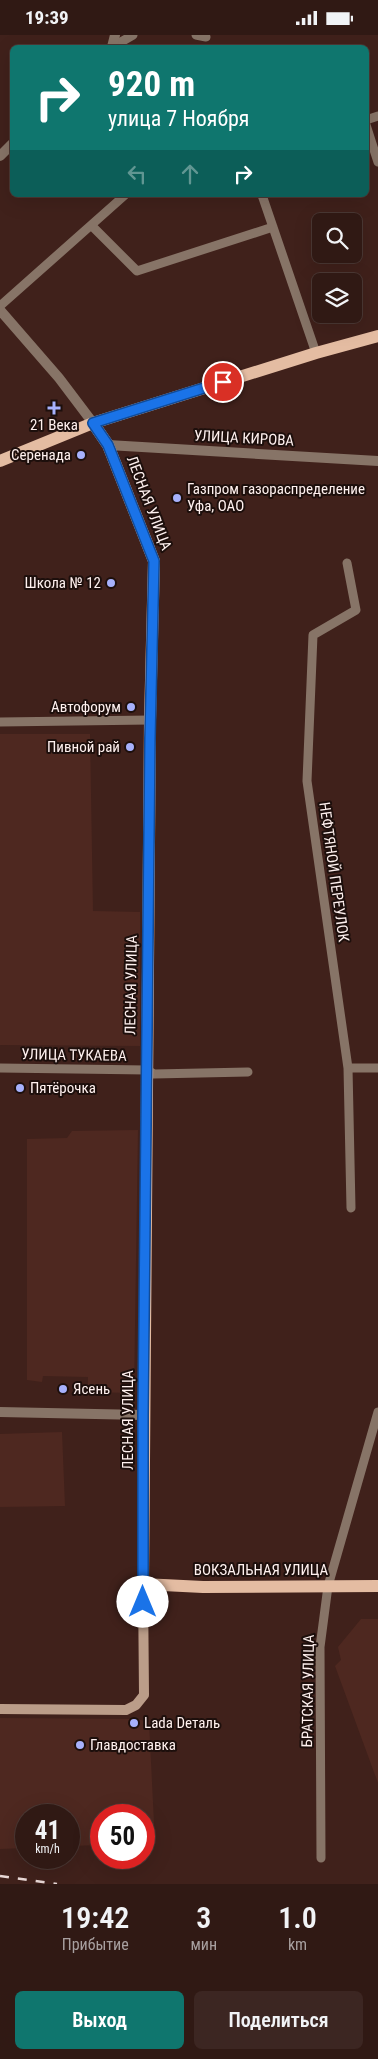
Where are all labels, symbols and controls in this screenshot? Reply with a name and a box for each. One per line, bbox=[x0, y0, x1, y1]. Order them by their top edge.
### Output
text: 19:39 bbox=[25, 6, 69, 29]
text: 920 m bbox=[108, 64, 195, 105]
icon: right bbox=[25, 65, 90, 130]
text: улица 7 Ноября bbox=[108, 106, 249, 131]
icon: left bbox=[123, 160, 151, 188]
icon: ahead bbox=[176, 160, 204, 188]
icon: right bbox=[229, 160, 257, 188]
map controls bbox=[312, 213, 362, 323]
button: search bbox=[312, 213, 362, 263]
button: layers bbox=[312, 273, 362, 323]
pin bbox=[202, 361, 244, 403]
icon: arrive bbox=[209, 368, 237, 396]
marker: 21 Века bbox=[48, 402, 60, 414]
place label: 21 Века bbox=[30, 416, 78, 434]
street label: УЛИЦА КИРОВА bbox=[194, 426, 295, 450]
place label: Серенада bbox=[11, 446, 71, 464]
marker: Серенада bbox=[75, 449, 87, 461]
street label: ЛЕСНАЯ УЛИЦА bbox=[123, 453, 175, 553]
place label: Газпром газораспределение Уфа, ОАО bbox=[187, 480, 365, 515]
marker: Газпром газораспределение Уфа, ОАО bbox=[171, 492, 183, 504]
place label: Школа № 12 bbox=[24, 574, 101, 592]
marker: Школа № 12 bbox=[105, 577, 117, 589]
place label: Автофорум bbox=[51, 698, 121, 716]
marker: Автофорум bbox=[125, 701, 137, 713]
place label: Пивной рай bbox=[47, 738, 120, 756]
marker: Пивной рай bbox=[124, 741, 136, 753]
street label: НЕФТЯНОЙ ПЕРЕУЛОК bbox=[315, 801, 353, 944]
street label: ЛЕСНАЯ УЛИЦА bbox=[121, 935, 141, 1035]
street label: УЛИЦА ТУКАЕВА bbox=[21, 1045, 127, 1065]
place label: Пятёрочка bbox=[30, 1079, 96, 1097]
marker: Пятёрочка bbox=[14, 1082, 26, 1094]
street label: ЛЕСНАЯ УЛИЦА bbox=[119, 1370, 137, 1470]
place label: Ясень bbox=[73, 1380, 110, 1398]
marker: Ясень bbox=[57, 1383, 69, 1395]
street label: ВОКЗАЛЬНАЯ УЛИЦА bbox=[194, 1561, 329, 1579]
position arrow bbox=[116, 1575, 168, 1627]
street label: БРАТСКАЯ УЛИЦА bbox=[298, 1634, 318, 1748]
place label: Lada Dеталь bbox=[144, 1714, 220, 1732]
marker: Lada Dеталь bbox=[128, 1717, 140, 1729]
place label: Главдоставка bbox=[90, 1736, 176, 1754]
marker: Главдоставка bbox=[74, 1739, 86, 1751]
speed limit sign: 50 bbox=[90, 1804, 155, 1869]
text: 41 bbox=[35, 1816, 60, 1845]
text: km/h bbox=[35, 1842, 60, 1856]
text: 19:42 bbox=[61, 1900, 129, 1935]
text: 3 bbox=[196, 1900, 211, 1935]
text: 1.0 bbox=[278, 1900, 317, 1935]
text: Прибытие bbox=[62, 1935, 129, 1954]
text: мин bbox=[190, 1935, 217, 1954]
text: km bbox=[288, 1935, 307, 1954]
button: Выход bbox=[15, 1991, 184, 2049]
button: Поделиться bbox=[194, 1991, 363, 2049]

